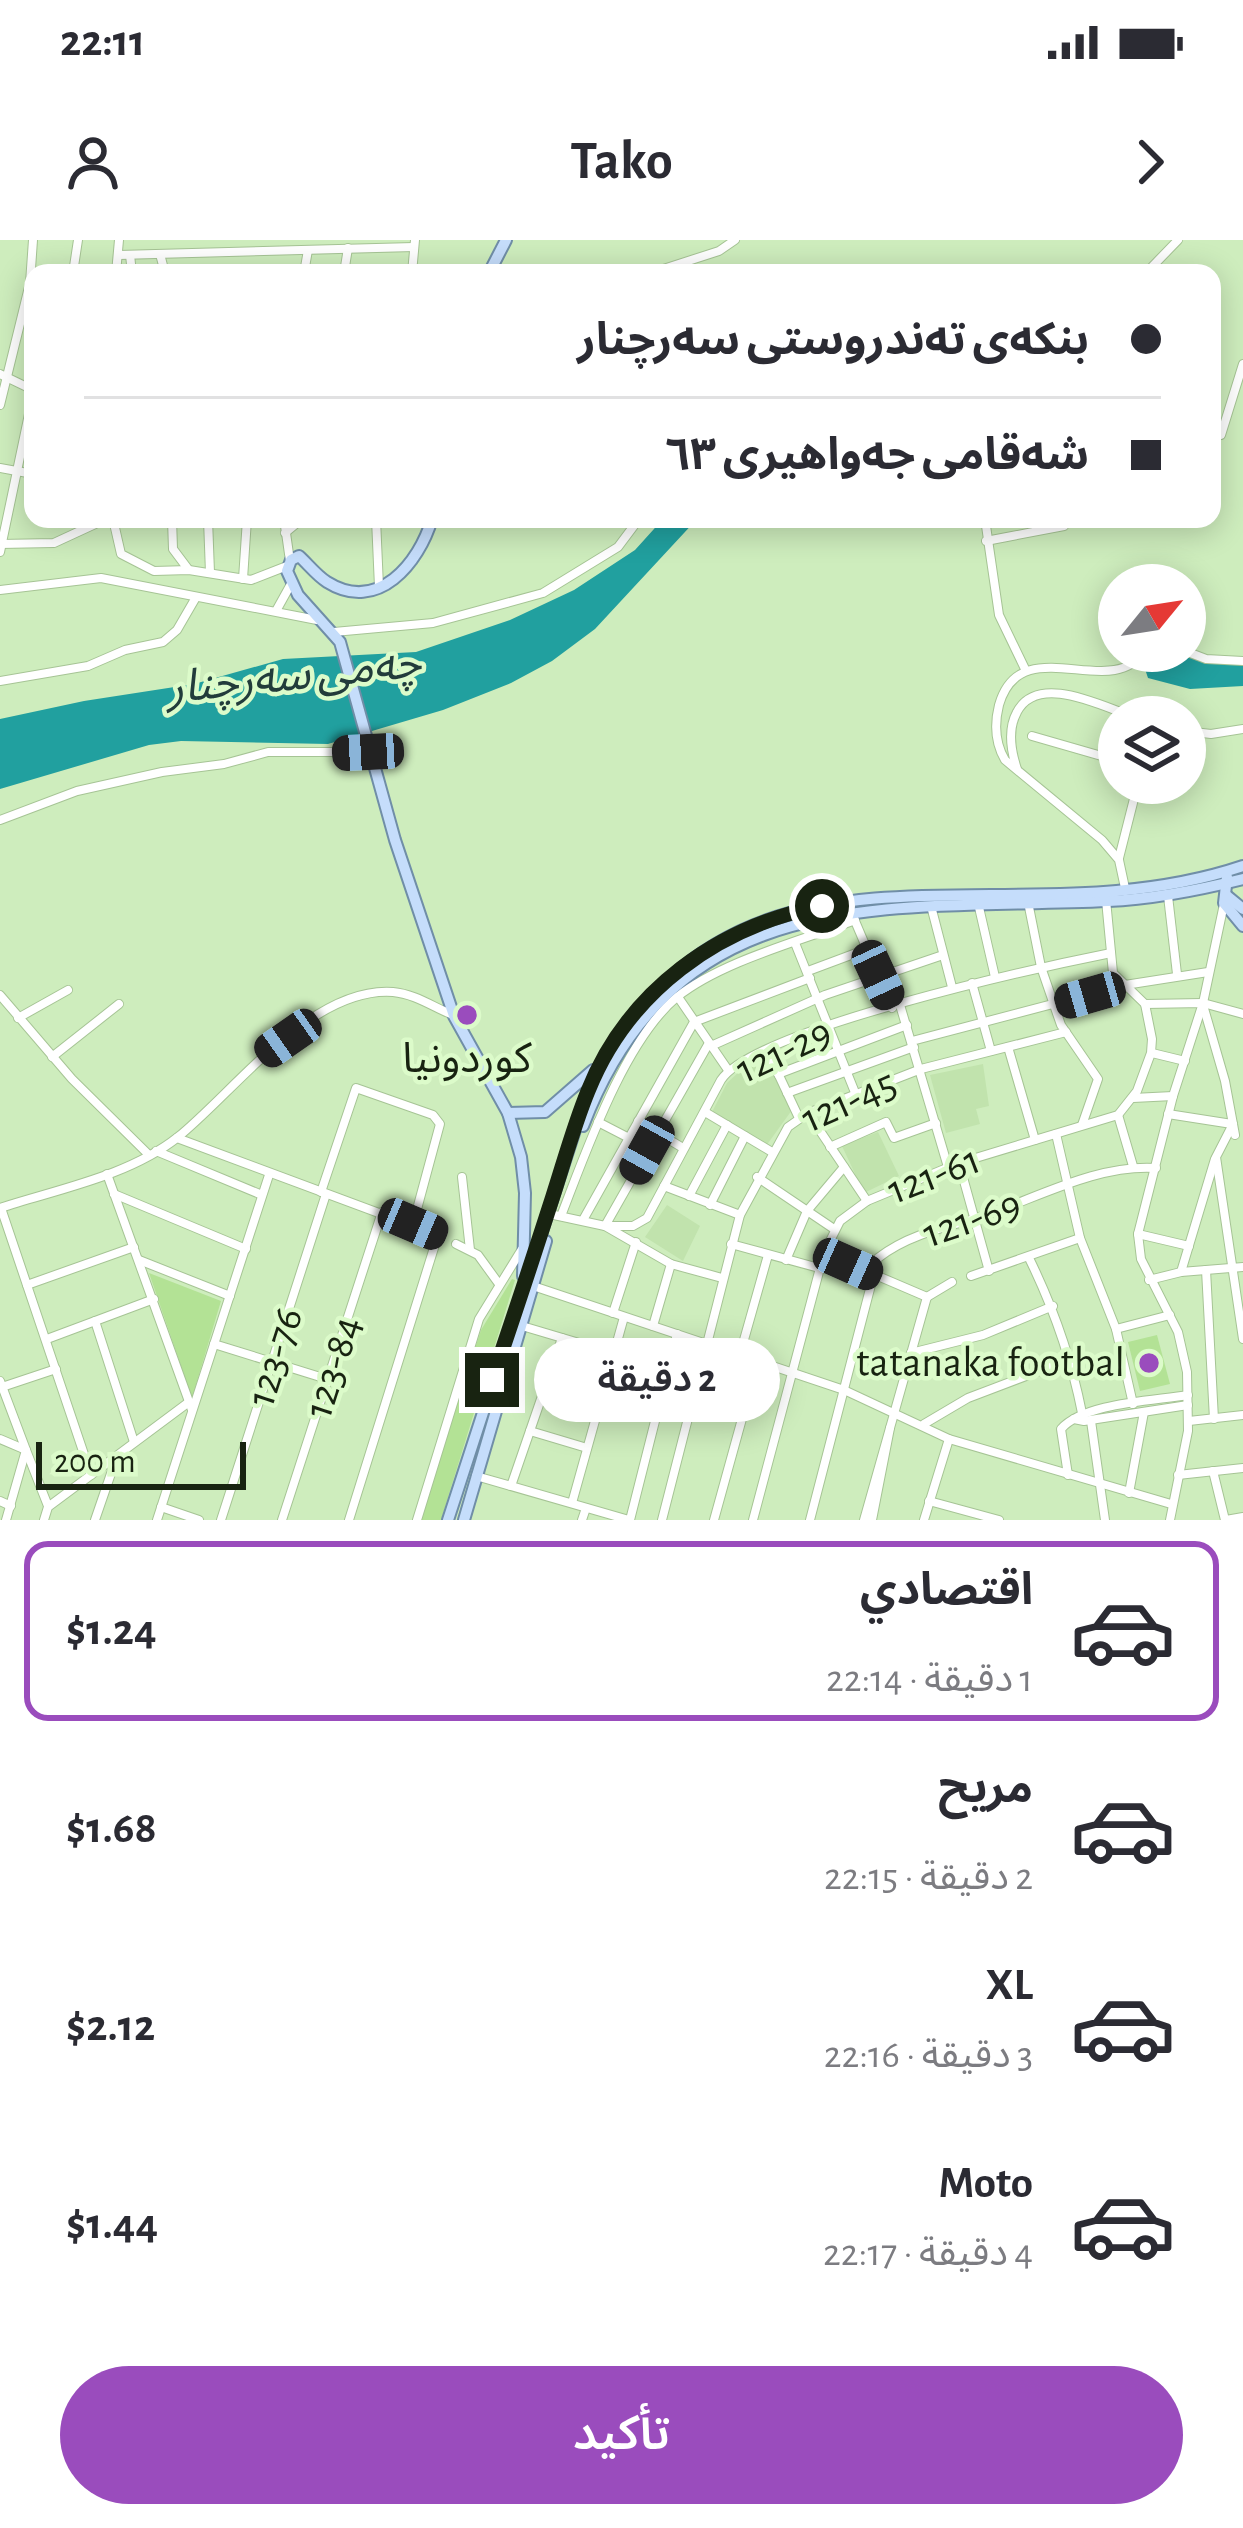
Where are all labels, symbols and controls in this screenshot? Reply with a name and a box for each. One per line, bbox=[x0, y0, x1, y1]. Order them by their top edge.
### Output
text: 22:11 bbox=[60, 19, 145, 64]
icon: person bbox=[60, 129, 126, 195]
icon: forward bbox=[1117, 129, 1183, 195]
text: Tako bbox=[570, 135, 673, 189]
text: بنکەی تەندروستی سەرچنار bbox=[577, 318, 1089, 363]
text: شەقامی جەواهیری ٦٣ bbox=[664, 433, 1089, 478]
north arrow bbox=[1098, 564, 1206, 672]
map controls bbox=[1098, 564, 1206, 804]
water label: چەمی سەرچنار bbox=[162, 640, 424, 717]
button: layers bbox=[1098, 696, 1206, 804]
car bbox=[331, 732, 405, 772]
route start bbox=[795, 879, 849, 933]
car bbox=[846, 935, 910, 1015]
car bbox=[1050, 968, 1130, 1022]
marker: كوردونيا bbox=[454, 1002, 480, 1028]
car bbox=[248, 1003, 328, 1073]
street label: 121-29 bbox=[730, 1011, 838, 1091]
place label: كوردونيا bbox=[402, 1038, 532, 1082]
street label: 121-45 bbox=[795, 1062, 903, 1140]
car bbox=[614, 1110, 680, 1190]
street label: 121-61 bbox=[882, 1138, 986, 1212]
street label: 121-69 bbox=[918, 1183, 1026, 1255]
car bbox=[373, 1193, 453, 1255]
car bbox=[808, 1233, 888, 1295]
street label: 123-76 bbox=[239, 1302, 311, 1412]
street label: 123-84 bbox=[297, 1311, 369, 1423]
callout: 2 دقيقة bbox=[534, 1338, 780, 1422]
place label: tatanaka footbal bbox=[856, 1342, 1125, 1384]
marker: tatanaka footbal bbox=[1136, 1350, 1162, 1376]
route end bbox=[465, 1353, 519, 1407]
text: 2 دقيقة bbox=[598, 1360, 716, 1399]
scale bar bbox=[36, 1436, 246, 1489]
text: 200 m bbox=[54, 1446, 136, 1479]
text: اقتصادي bbox=[860, 1568, 1033, 1613]
icon: car bbox=[1069, 1577, 1177, 1685]
text: $1.24 bbox=[66, 1608, 157, 1653]
text: 1 دقيقة · 22:14 bbox=[826, 1660, 1033, 1699]
text: مريح bbox=[938, 1766, 1033, 1811]
icon: car bbox=[1069, 1775, 1177, 1883]
text: $1.68 bbox=[66, 1806, 157, 1851]
text: 2 دقيقة · 22:15 bbox=[824, 1858, 1033, 1897]
text: XL bbox=[985, 1963, 1033, 2008]
icon: car bbox=[1069, 1973, 1177, 2081]
text: $2.12 bbox=[66, 2004, 155, 2049]
text: 3 دقيقة · 22:16 bbox=[824, 2036, 1033, 2075]
text: Moto bbox=[938, 2161, 1033, 2206]
icon: car bbox=[1069, 2171, 1177, 2279]
text: $1.44 bbox=[66, 2202, 158, 2247]
text: 4 دقيقة · 22:17 bbox=[823, 2234, 1033, 2273]
button: تأكيد bbox=[60, 2366, 1183, 2504]

